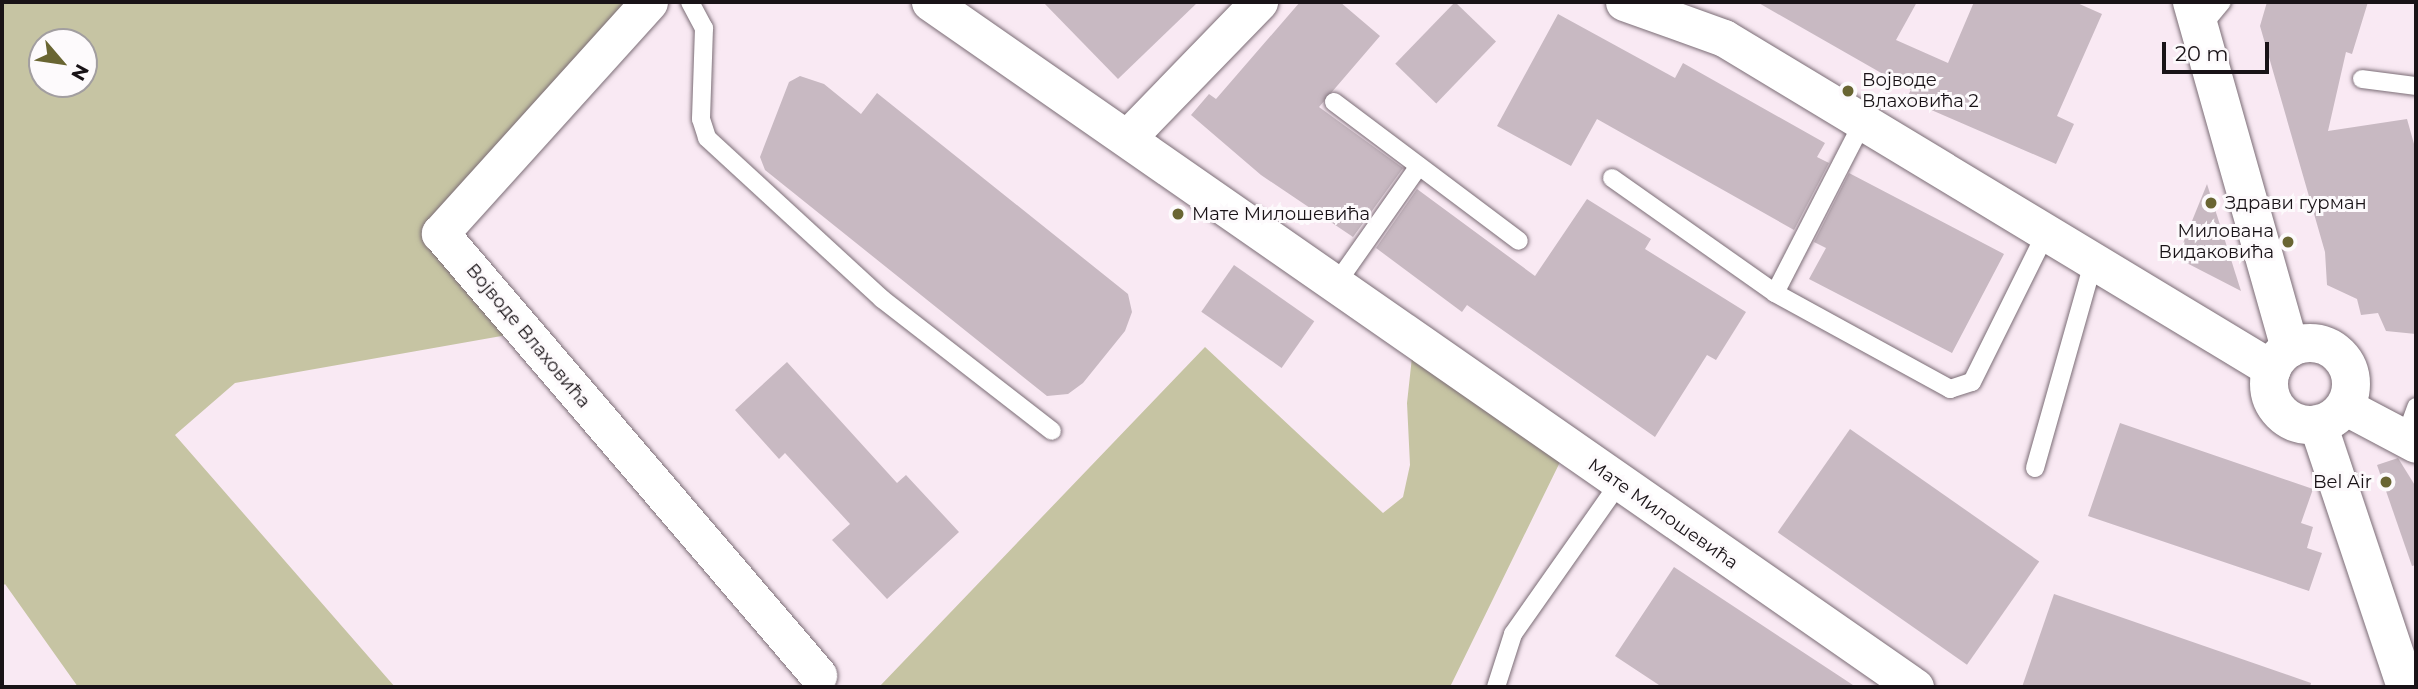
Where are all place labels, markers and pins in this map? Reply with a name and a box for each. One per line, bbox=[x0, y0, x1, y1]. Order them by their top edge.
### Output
place label: Војводе Влаховића 2 bbox=[1862, 70, 1979, 112]
marker: Војводе Влаховића 2 bbox=[1840, 83, 1856, 99]
place label: Здрави гурман bbox=[2225, 192, 2367, 214]
marker: Здрави гурман bbox=[2203, 195, 2219, 211]
place label: Мате Милошевића bbox=[1192, 203, 1370, 225]
marker: Мате Милошевића bbox=[1170, 206, 1186, 222]
place label: Милована Видаковића bbox=[2158, 221, 2274, 264]
marker: Милована Видаковића bbox=[2280, 234, 2296, 250]
place label: Bel Air bbox=[2313, 471, 2372, 493]
marker: Bel Air bbox=[2378, 474, 2394, 490]

